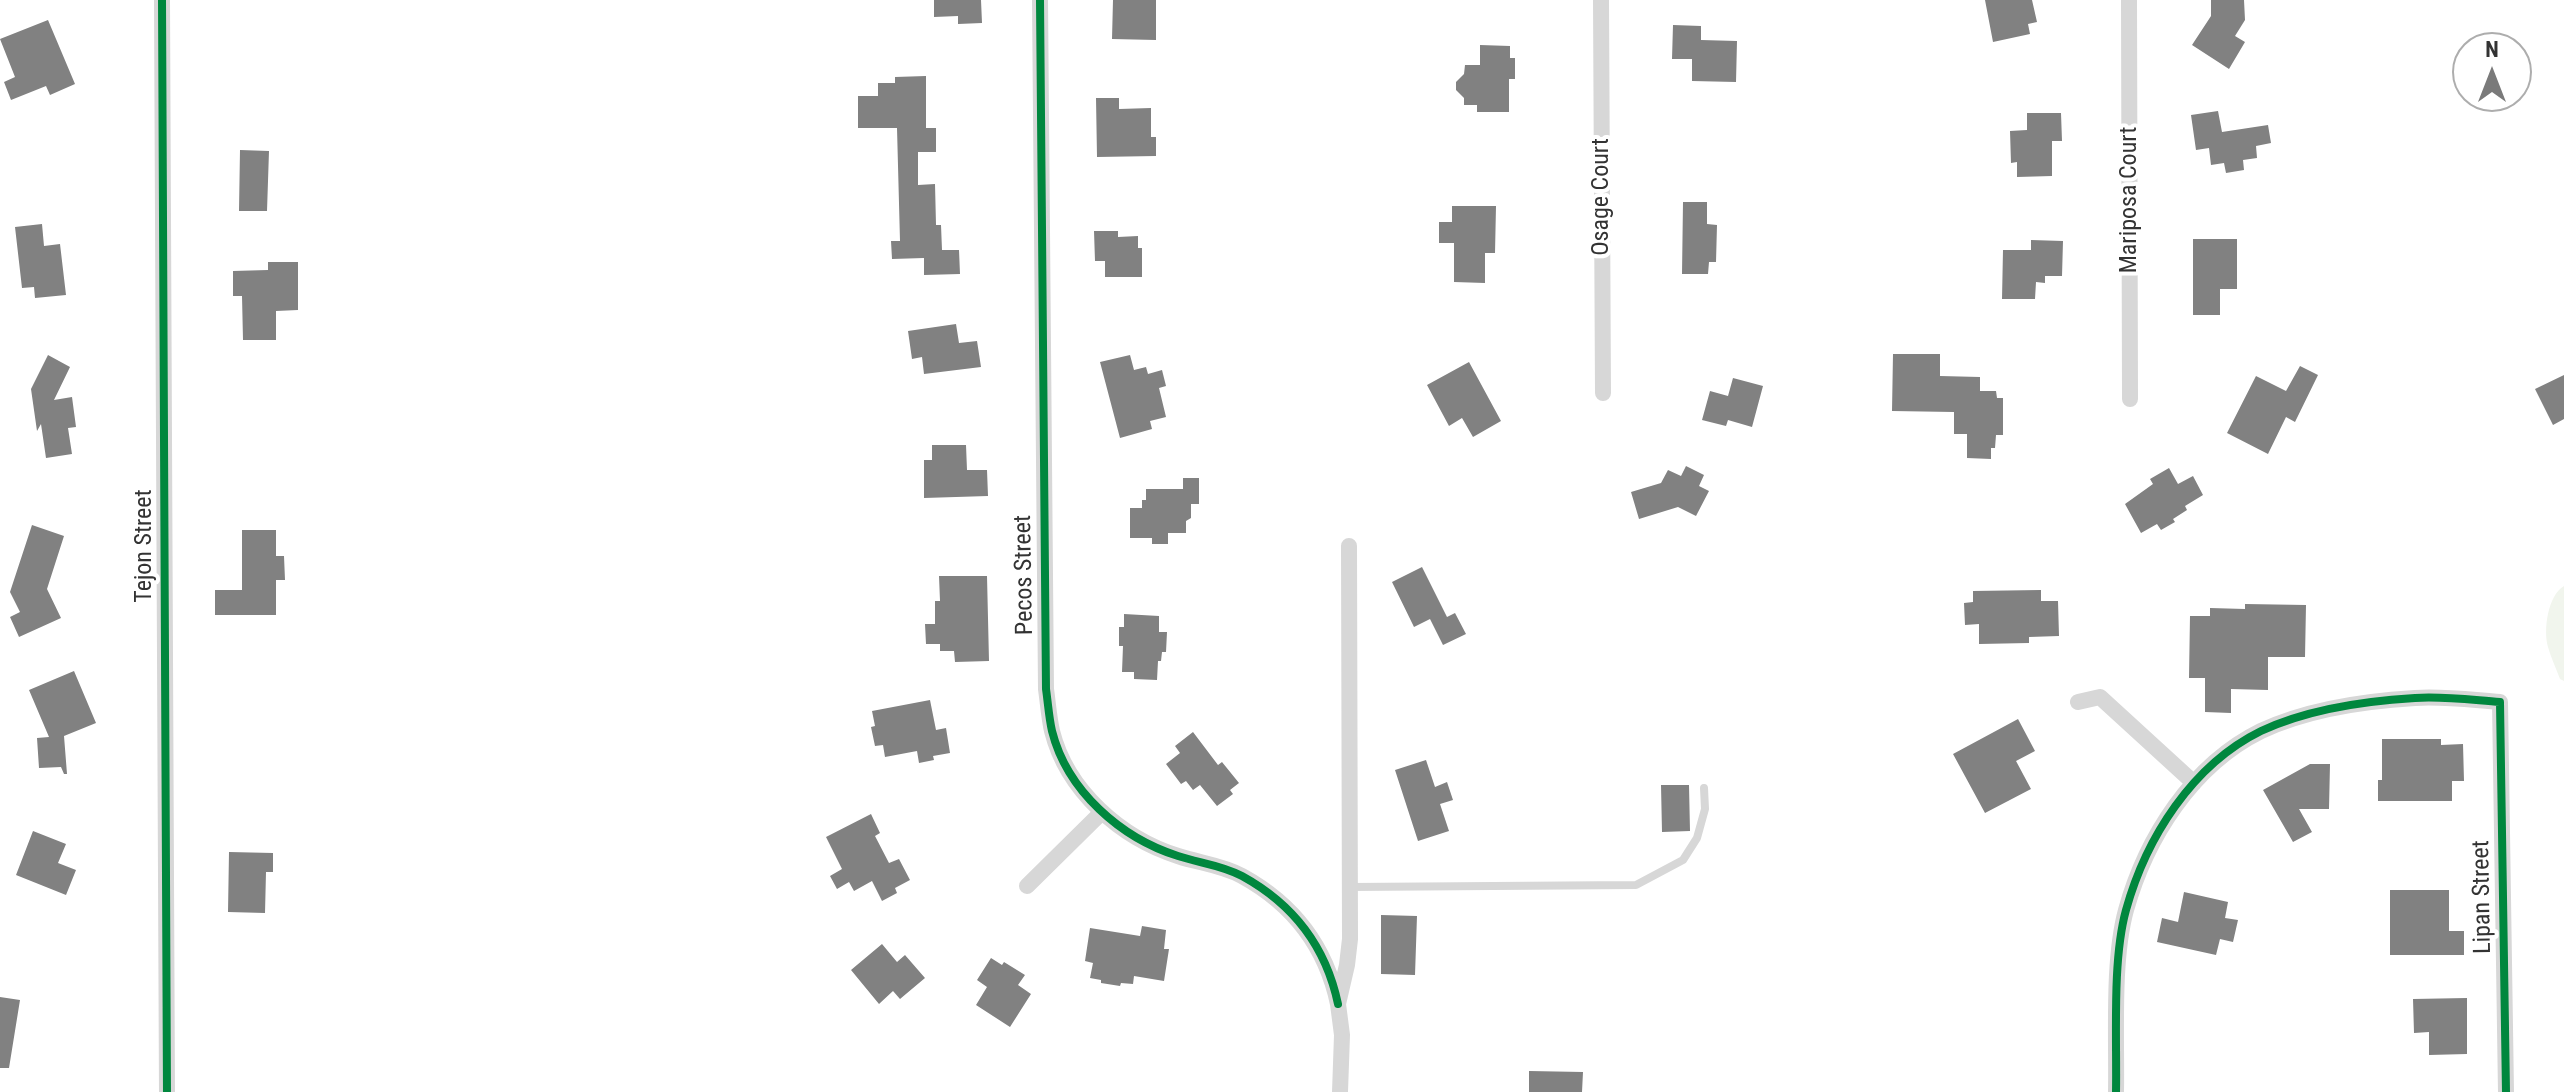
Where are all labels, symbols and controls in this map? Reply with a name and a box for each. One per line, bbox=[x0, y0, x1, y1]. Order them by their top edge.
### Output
north arrow bbox=[2452, 32, 2532, 112]
text: N bbox=[2485, 37, 2499, 62]
street label: Mariposa Court bbox=[2116, 127, 2144, 273]
street label: Osage Court bbox=[1588, 138, 1616, 256]
street label: Tejon Street bbox=[131, 489, 159, 603]
street label: Pecos Street bbox=[1010, 515, 1040, 635]
street label: Lipan Street bbox=[2468, 840, 2498, 954]

